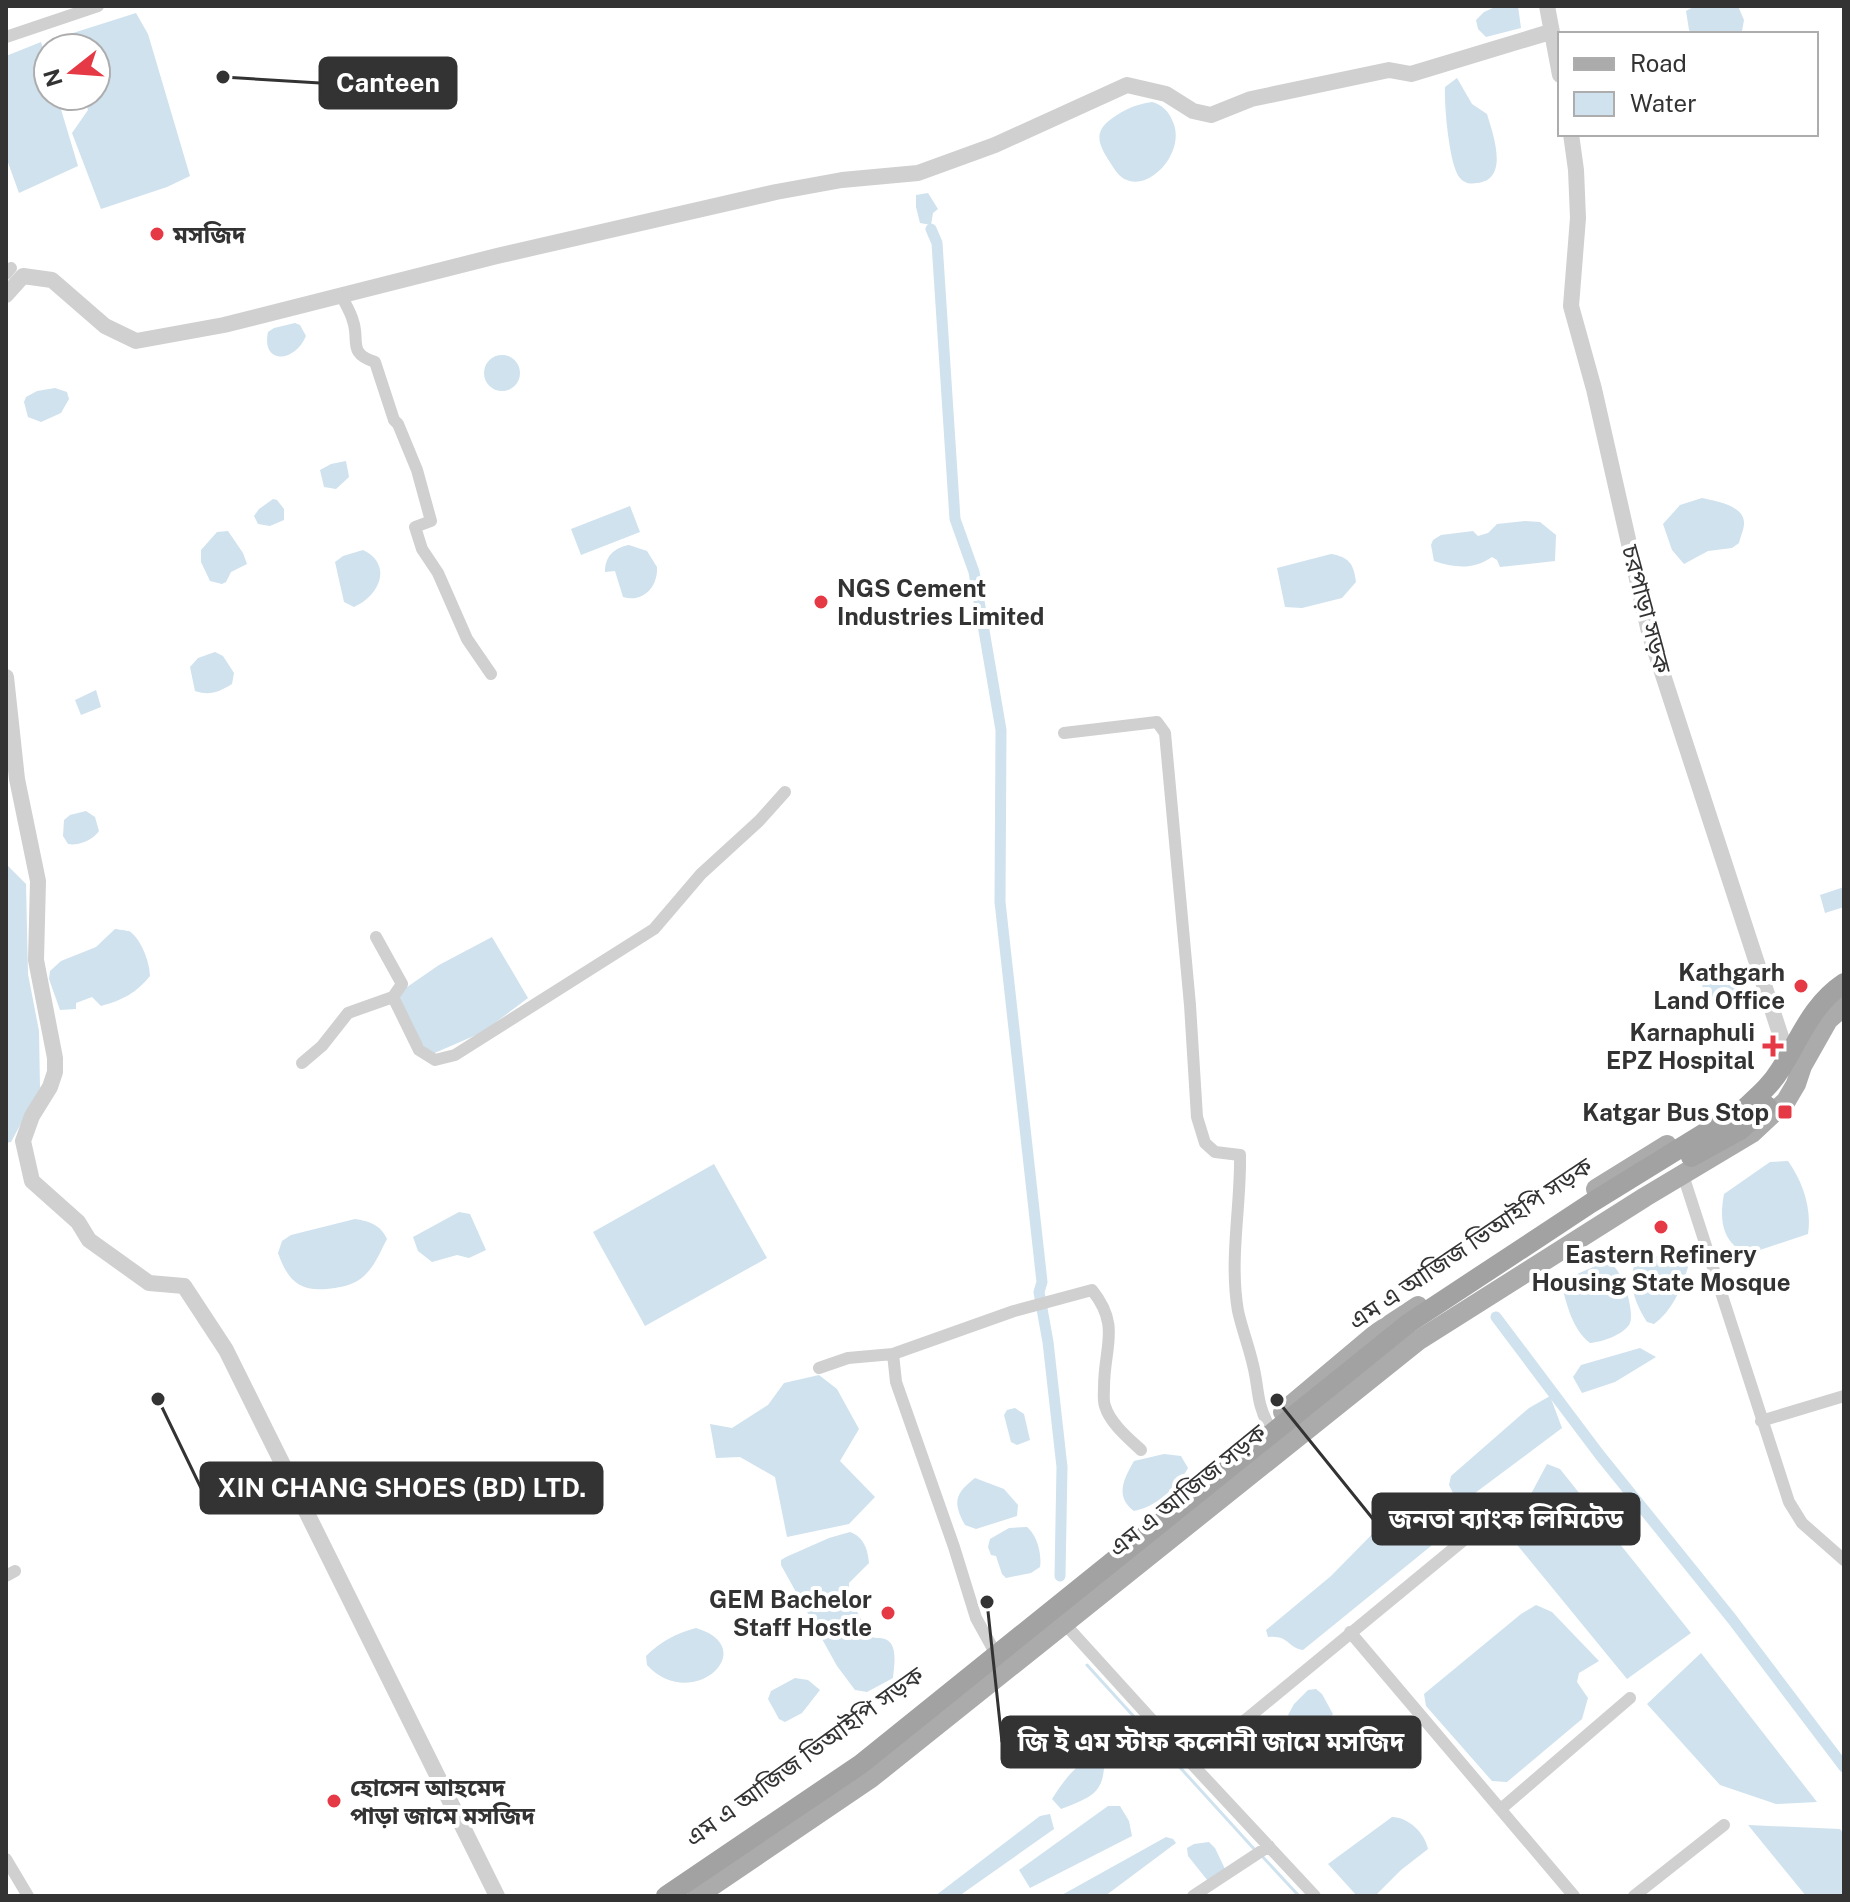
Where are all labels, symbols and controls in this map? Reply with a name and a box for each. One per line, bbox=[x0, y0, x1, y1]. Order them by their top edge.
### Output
north arrow bbox=[32, 32, 112, 112]
legend bbox=[1558, 32, 1818, 136]
text: Road bbox=[1630, 49, 1687, 77]
callout: Canteen bbox=[320, 58, 456, 108]
text: N bbox=[38, 66, 68, 90]
text: Canteen bbox=[336, 67, 440, 98]
text: Water bbox=[1630, 89, 1697, 117]
place label: মসজিদ bbox=[172, 220, 246, 248]
marker: মসজিদ bbox=[148, 225, 166, 243]
street label: চরপাড়া সড়ক bbox=[1616, 541, 1678, 677]
place label: NGS Cement Industries Limited bbox=[837, 574, 1044, 630]
marker: NGS Cement Industries Limited bbox=[812, 593, 830, 611]
place label: Kathgarh Land Office bbox=[1653, 958, 1785, 1014]
marker: Kathgarh Land Office bbox=[1792, 977, 1810, 995]
place label: Karnaphuli EPZ Hospital bbox=[1606, 1018, 1755, 1074]
marker: Karnaphuli EPZ Hospital bbox=[1762, 1035, 1784, 1057]
place label: Katgar Bus Stop bbox=[1582, 1098, 1769, 1126]
marker: Katgar Bus Stop bbox=[1776, 1103, 1794, 1121]
street label: এম এ আজিজ ভিআইপি সড়ক bbox=[1343, 1151, 1598, 1335]
marker: Eastern Refinery Housing State Mosque bbox=[1652, 1218, 1670, 1236]
place label: Eastern Refinery Housing State Mosque bbox=[1532, 1240, 1790, 1296]
street label: এম এ আজিজ সড়ক bbox=[1103, 1418, 1272, 1562]
callout: XIN CHANG SHOES (BD) LTD. bbox=[201, 1463, 602, 1513]
text: XIN CHANG SHOES (BD) LTD. bbox=[218, 1472, 586, 1503]
callout: জনতা ব্যাংক লিমিটেড bbox=[1373, 1494, 1639, 1544]
text: জনতা ব্যাংক লিমিটেড bbox=[1388, 1503, 1623, 1534]
place label: GEM Bachelor Staff Hostle bbox=[709, 1585, 872, 1641]
marker: GEM Bachelor Staff Hostle bbox=[879, 1604, 897, 1622]
street label: এম এ আজিজ ভিআইপি সড়ক bbox=[679, 1660, 929, 1852]
callout: জি ই এম স্টাফ কলোনী জামে মসজিদ bbox=[1002, 1717, 1420, 1767]
text: জি ই এম স্টাফ কলোনী জামে মসজিদ bbox=[1017, 1726, 1406, 1757]
place label: হোসেন আহমেদ পাড়া জামে মসজিদ bbox=[350, 1773, 535, 1829]
marker: হোসেন আহমেদ পাড়া জামে মসজিদ bbox=[325, 1792, 343, 1810]

